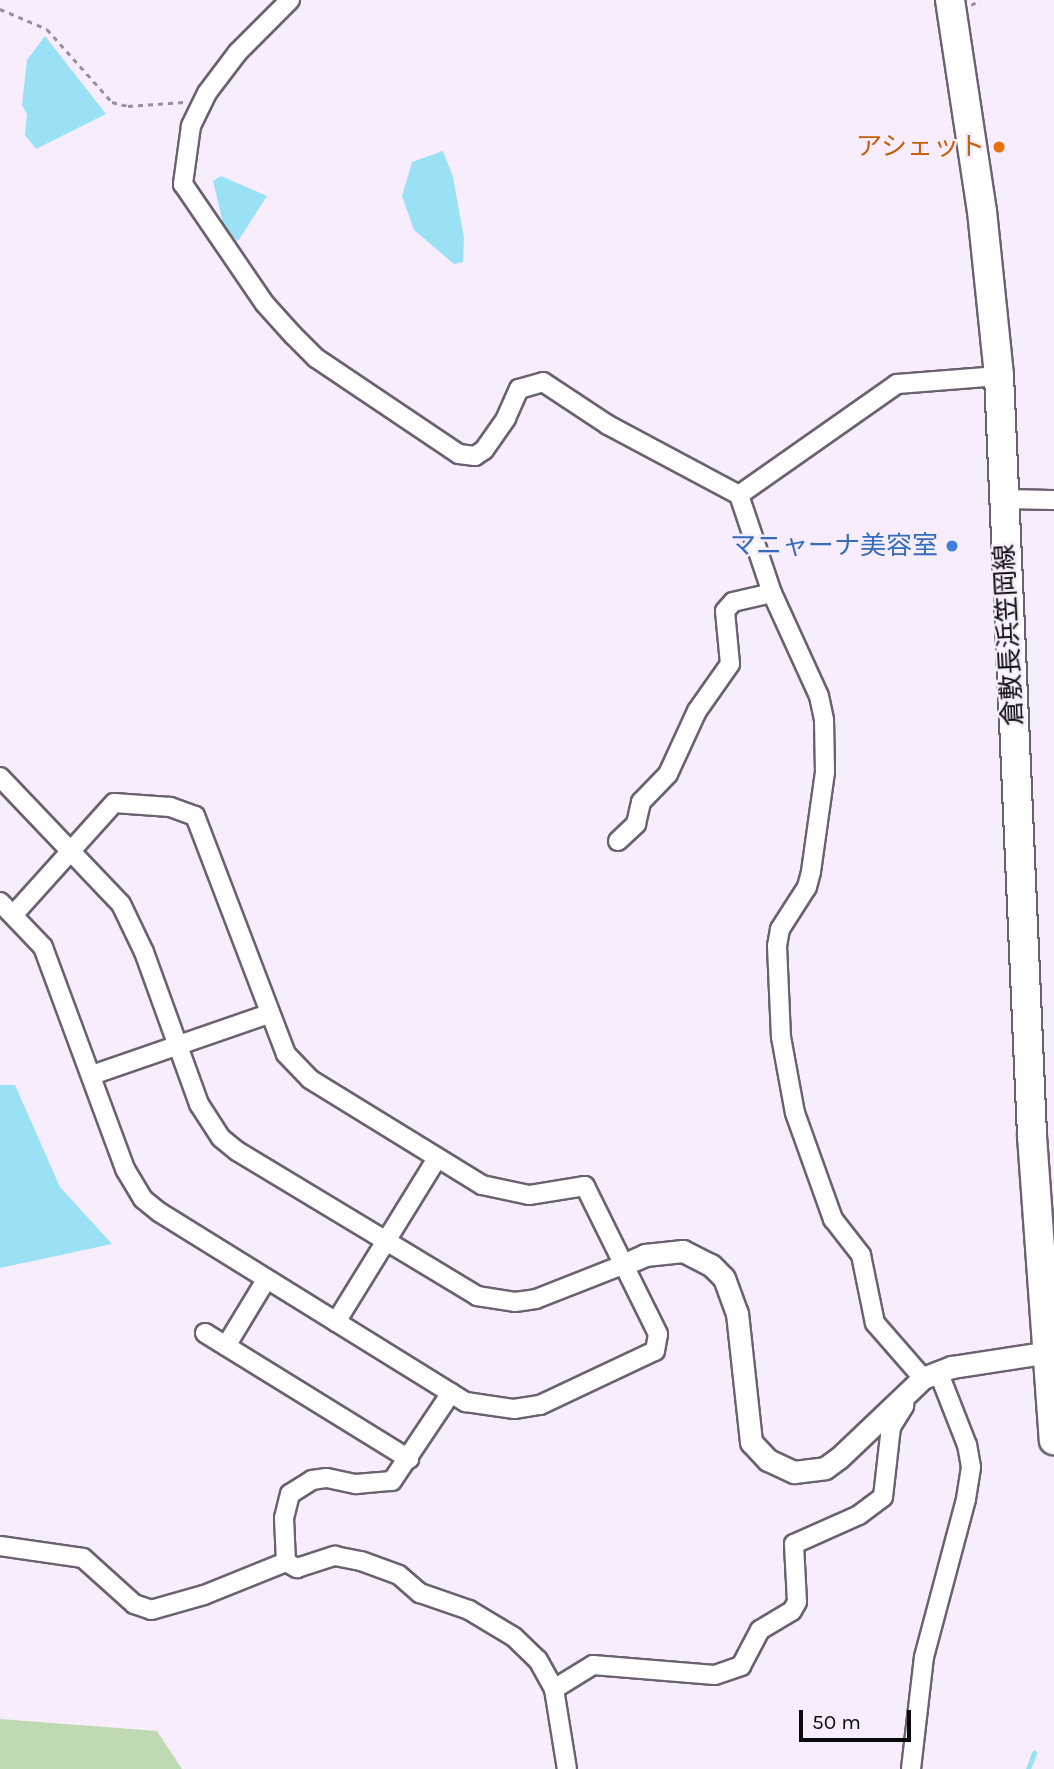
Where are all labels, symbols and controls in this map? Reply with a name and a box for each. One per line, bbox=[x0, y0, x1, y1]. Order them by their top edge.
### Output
place label: アシェット bbox=[855, 131, 985, 163]
marker: アシェット bbox=[991, 139, 1007, 155]
place label: マニャーナ美容室 bbox=[730, 530, 938, 562]
marker: マニャーナ美容室 bbox=[944, 538, 960, 554]
street label: 倉敷長浜笠岡線 bbox=[989, 543, 1029, 727]
scale bar bbox=[802, 1696, 914, 1740]
text: 50 m bbox=[812, 1710, 861, 1734]

